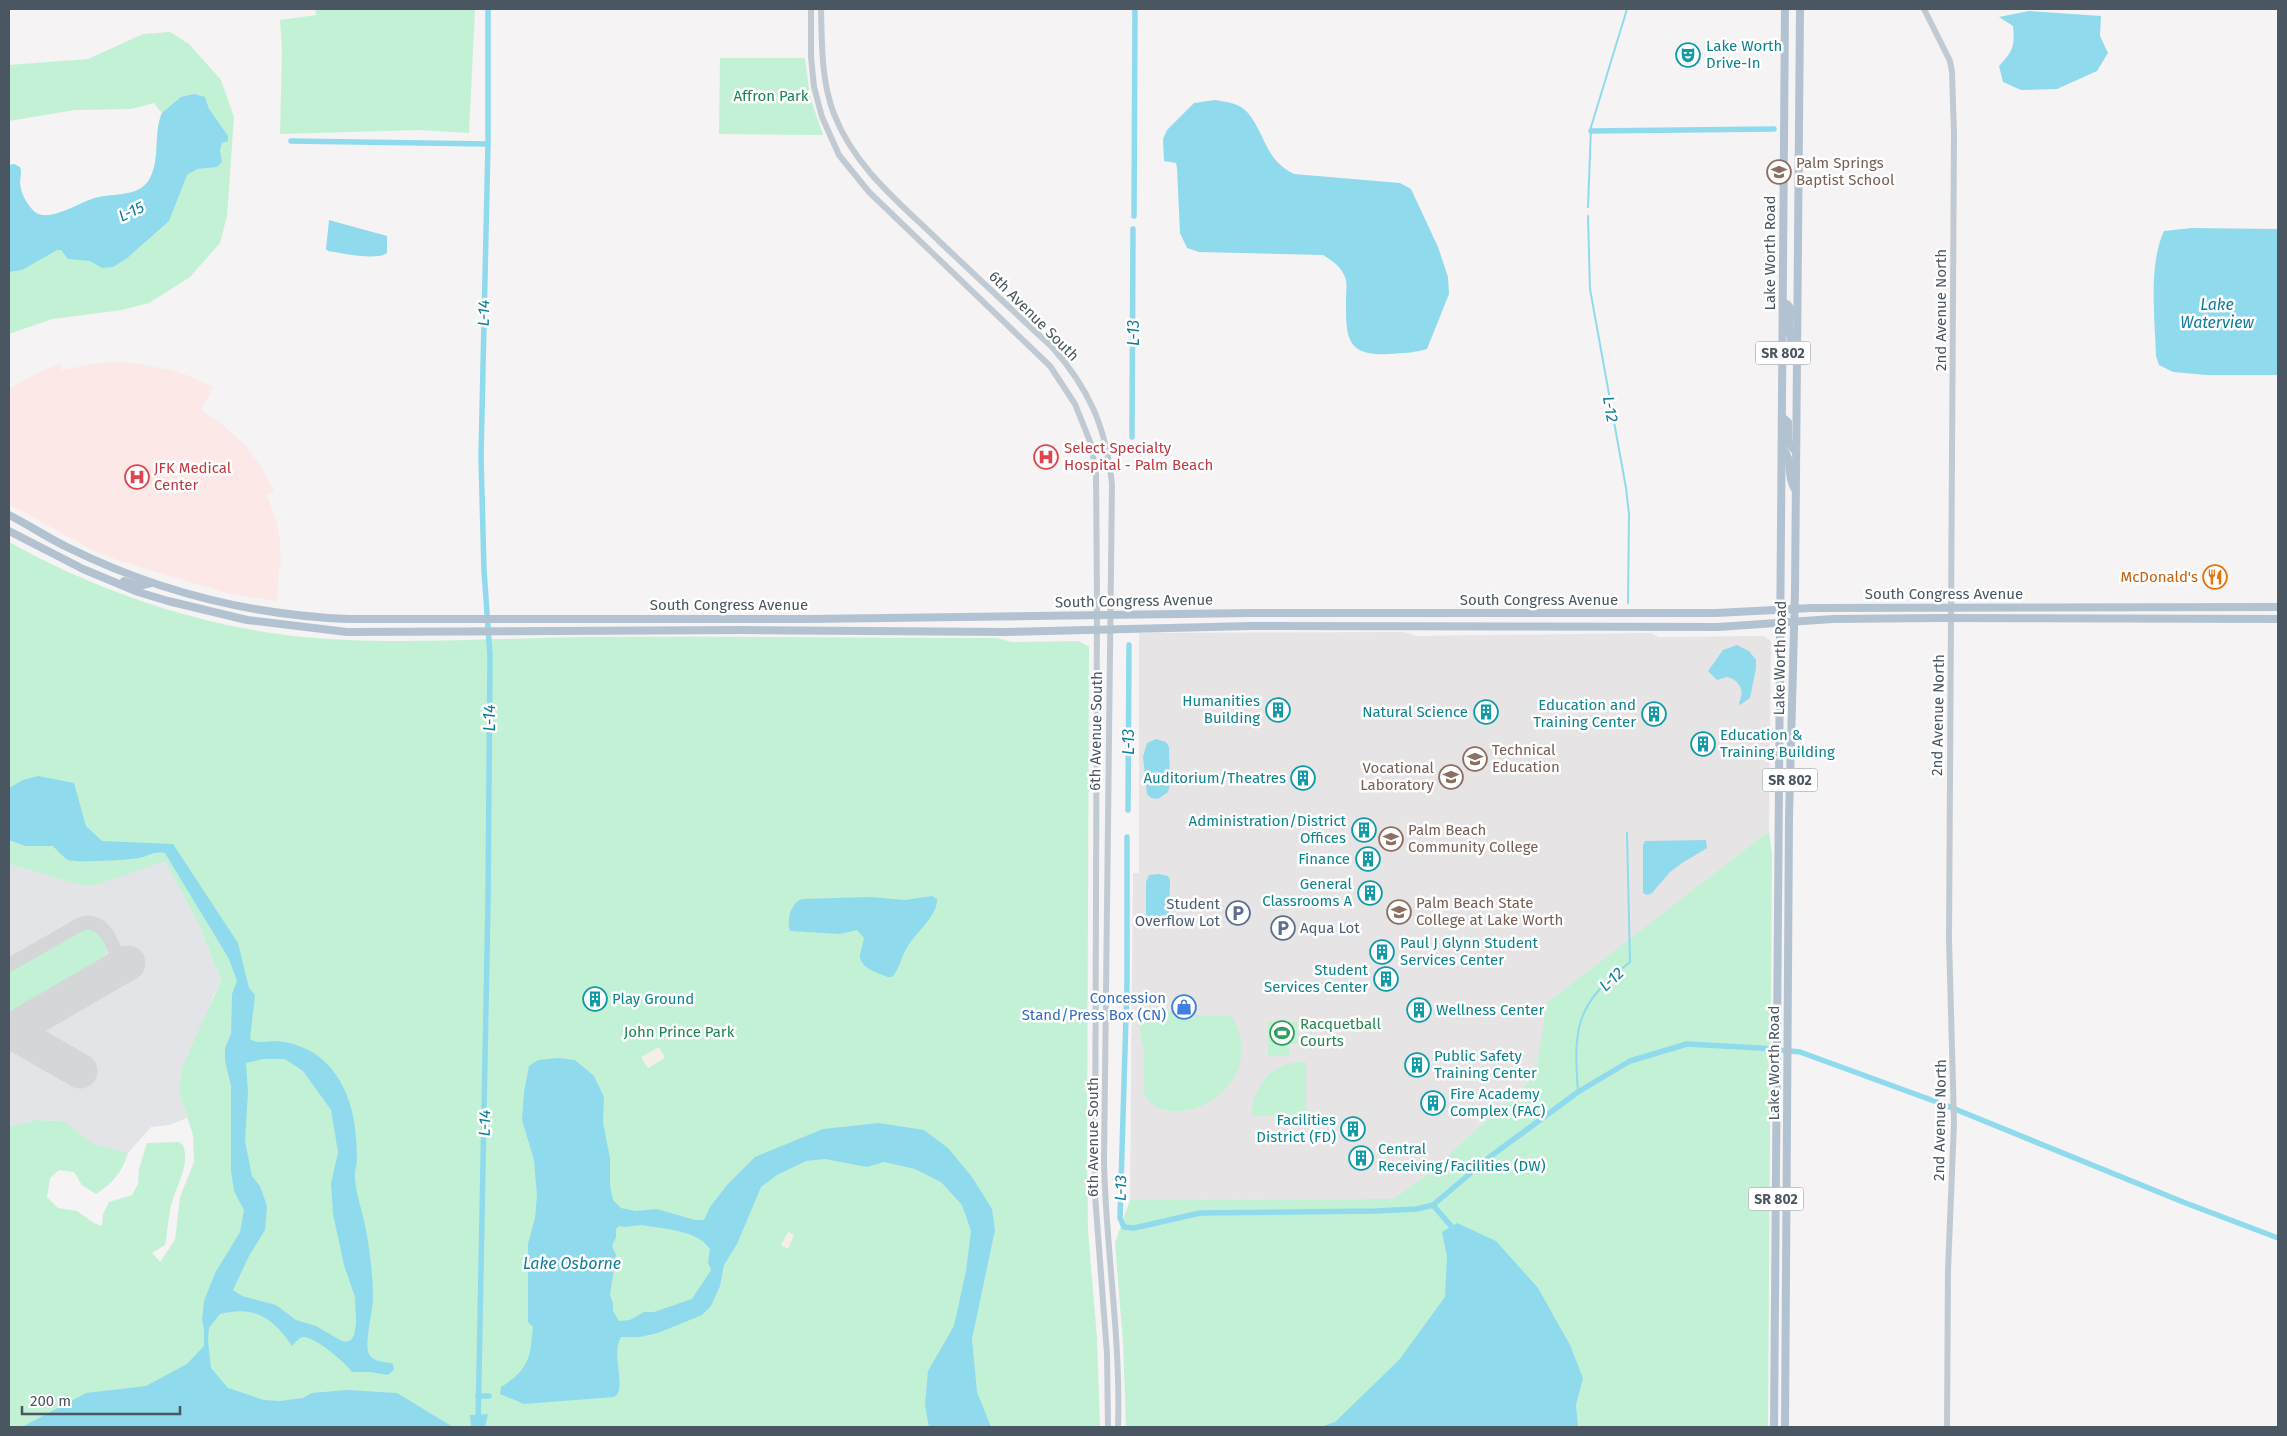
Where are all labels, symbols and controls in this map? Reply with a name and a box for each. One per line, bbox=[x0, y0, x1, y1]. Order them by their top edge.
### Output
place label: Lake Worth Drive-In bbox=[1706, 37, 1782, 72]
theatre icon: Lake Worth Drive-In bbox=[1675, 42, 1701, 68]
park label: Affron Park bbox=[733, 87, 809, 105]
place label: Palm Springs Baptist School bbox=[1796, 154, 1895, 189]
school or university icon: Palm Springs Baptist School bbox=[1766, 159, 1792, 185]
street label: Lake Worth Road bbox=[1761, 196, 1779, 310]
water label: L-15 bbox=[115, 197, 147, 226]
street label: 2nd Avenue North bbox=[1932, 249, 1950, 371]
street label: 6th Avenue South bbox=[985, 267, 1083, 365]
water label: Lake Waterview bbox=[2180, 295, 2254, 332]
water label: L-14 bbox=[474, 299, 493, 327]
water label: L-13 bbox=[1124, 320, 1143, 346]
road number: SR 802 bbox=[1756, 342, 1810, 364]
water label: L-12 bbox=[1599, 395, 1622, 424]
place label: Select Specialty Hospital - Palm Beach bbox=[1064, 439, 1213, 474]
hospital icon: Select Specialty Hospital - Palm Beach bbox=[1033, 444, 1059, 470]
place label: JFK Medical Center bbox=[154, 459, 232, 494]
hospital icon: JFK Medical Center bbox=[124, 464, 150, 490]
restaurant icon: McDonald's bbox=[2202, 564, 2228, 590]
place label: McDonald's bbox=[2121, 568, 2198, 586]
street label: South Congress Avenue bbox=[1865, 585, 2023, 603]
street label: South Congress Avenue bbox=[1055, 591, 1213, 611]
street label: South Congress Avenue bbox=[1460, 591, 1618, 609]
street label: South Congress Avenue bbox=[650, 596, 808, 614]
street label: Lake Worth Road bbox=[1770, 600, 1790, 716]
street label: 2nd Avenue North bbox=[1928, 654, 1948, 776]
street label: 6th Avenue South bbox=[1086, 671, 1106, 791]
place label: Humanities Building bbox=[1182, 692, 1260, 727]
place label: Education and Training Center bbox=[1533, 696, 1636, 731]
building icon: Humanities Building bbox=[1265, 697, 1291, 723]
building icon: Natural Science bbox=[1473, 699, 1499, 725]
building icon: Education and Training Center bbox=[1641, 701, 1667, 727]
place label: Natural Science bbox=[1362, 703, 1468, 721]
water label: L-14 bbox=[480, 705, 499, 731]
place label: Education & Training Building bbox=[1720, 726, 1835, 761]
water label: L-13 bbox=[1119, 729, 1138, 755]
building icon: Education & Training Building bbox=[1690, 731, 1716, 757]
place label: Technical Education bbox=[1492, 741, 1560, 776]
school or university icon: Technical Education bbox=[1462, 746, 1488, 772]
place label: Vocational Laboratory bbox=[1360, 759, 1435, 794]
school or university icon: Vocational Laboratory bbox=[1438, 764, 1464, 790]
building icon: Auditorium/Theatres bbox=[1290, 765, 1316, 791]
road number: SR 802 bbox=[1762, 768, 1818, 792]
place label: Auditorium/Theatres bbox=[1143, 769, 1286, 787]
place label: Administration/District Offices bbox=[1189, 812, 1347, 847]
building icon: Administration/District Offices bbox=[1351, 817, 1377, 843]
place label: Palm Beach Community College bbox=[1408, 821, 1539, 856]
school or university icon: Palm Beach Community College bbox=[1378, 826, 1404, 852]
building icon: Finance bbox=[1355, 846, 1381, 872]
place label: Finance bbox=[1298, 850, 1350, 868]
place label: General Classrooms A bbox=[1262, 875, 1353, 910]
building icon: General Classrooms A bbox=[1357, 880, 1383, 906]
place label: Palm Beach State College at Lake Worth bbox=[1416, 894, 1563, 929]
place label: Student Overflow Lot bbox=[1135, 895, 1221, 930]
school or university icon: Palm Beach State College at Lake Worth bbox=[1386, 899, 1412, 925]
parking icon: Student Overflow Lot bbox=[1225, 900, 1251, 926]
parking icon: Aqua Lot bbox=[1270, 915, 1296, 941]
place label: Aqua Lot bbox=[1300, 919, 1360, 937]
place label: Paul J Glynn Student Services Center bbox=[1400, 934, 1539, 969]
building icon: Paul J Glynn Student Services Center bbox=[1369, 939, 1395, 965]
place label: Student Services Center bbox=[1264, 961, 1369, 996]
water label: L-12 bbox=[1595, 963, 1628, 995]
building icon: Student Services Center bbox=[1373, 966, 1399, 992]
building icon: Play Ground bbox=[582, 986, 608, 1012]
place label: Concession Stand/Press Box (CN) bbox=[1022, 989, 1166, 1024]
place label: Play Ground bbox=[612, 990, 694, 1008]
shop icon: Concession Stand/Press Box (CN) bbox=[1171, 994, 1197, 1020]
building icon: Wellness Center bbox=[1406, 997, 1432, 1023]
place label: Wellness Center bbox=[1436, 1001, 1544, 1019]
street label: Lake Worth Road bbox=[1765, 1006, 1783, 1120]
place label: Racquetball Courts bbox=[1300, 1015, 1381, 1050]
sports icon: Racquetball Courts bbox=[1269, 1020, 1295, 1046]
park label: John Prince Park bbox=[624, 1023, 735, 1041]
place label: Public Safety Training Center bbox=[1434, 1047, 1537, 1082]
building icon: Public Safety Training Center bbox=[1404, 1052, 1430, 1078]
street label: 2nd Avenue North bbox=[1930, 1059, 1950, 1181]
street label: 6th Avenue South bbox=[1084, 1077, 1102, 1197]
place label: Fire Academy Complex (FAC) bbox=[1450, 1085, 1546, 1120]
building icon: Fire Academy Complex (FAC) bbox=[1420, 1090, 1446, 1116]
water label: L-14 bbox=[475, 1109, 494, 1137]
place label: Facilities District (FD) bbox=[1256, 1111, 1336, 1146]
building icon: Facilities District (FD) bbox=[1340, 1116, 1366, 1142]
place label: Central Receiving/Facilities (DW) bbox=[1378, 1140, 1546, 1175]
building icon: Central Receiving/Facilities (DW) bbox=[1348, 1145, 1374, 1171]
water label: L-13 bbox=[1111, 1175, 1130, 1201]
road number: SR 802 bbox=[1748, 1188, 1804, 1210]
water label: Lake Osborne bbox=[523, 1254, 621, 1273]
scale bar bbox=[22, 1384, 180, 1416]
text: 200 m bbox=[30, 1392, 71, 1410]

